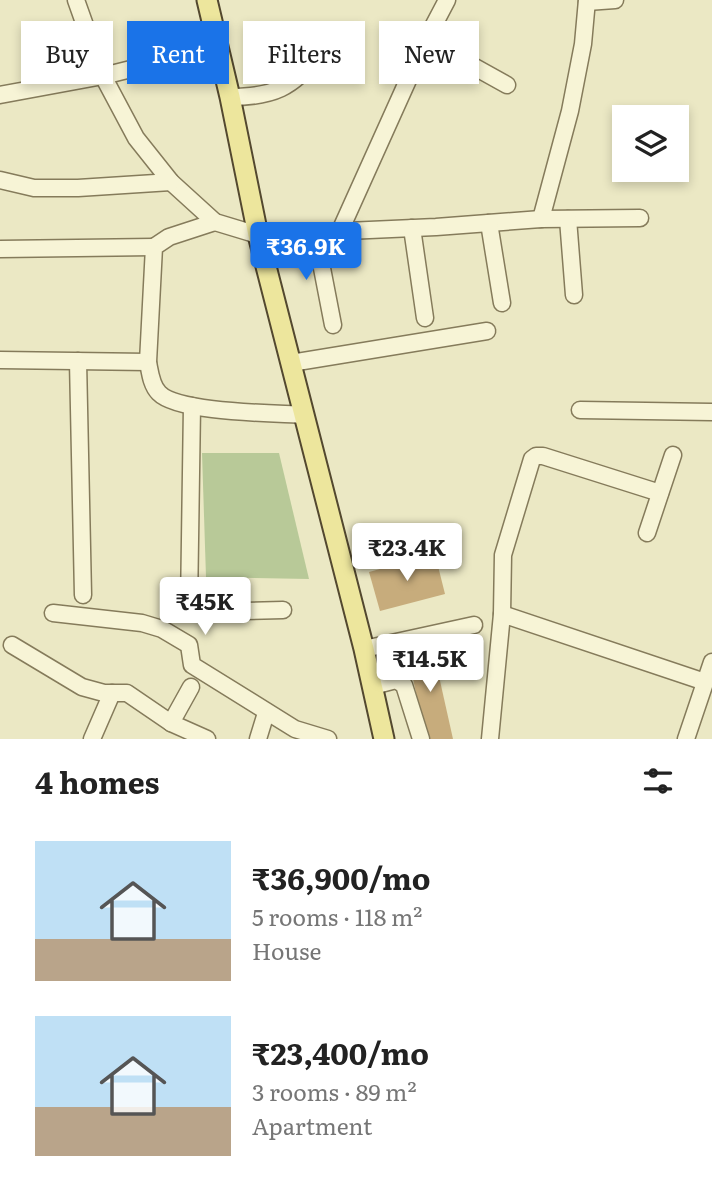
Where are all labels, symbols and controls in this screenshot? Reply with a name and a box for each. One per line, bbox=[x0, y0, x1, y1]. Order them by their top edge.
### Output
chip: Buy bbox=[21, 21, 113, 84]
chip: Rent bbox=[127, 21, 229, 84]
chip: Filters bbox=[243, 21, 365, 84]
chip: New bbox=[379, 21, 479, 84]
map controls bbox=[612, 105, 689, 182]
button: layers bbox=[612, 105, 689, 182]
pin: ₹36.9K bbox=[249, 222, 363, 282]
text: ₹36.9K bbox=[266, 228, 346, 262]
pin: ₹23.4K bbox=[350, 524, 464, 583]
text: ₹23.4K bbox=[368, 529, 446, 563]
pin: ₹45K bbox=[164, 578, 246, 637]
text: ₹45K bbox=[176, 583, 234, 617]
pin: ₹14.5K bbox=[373, 634, 487, 694]
text: ₹14.5K bbox=[393, 640, 467, 674]
text: 4 homes bbox=[35, 759, 160, 803]
icon: filters bbox=[639, 762, 677, 800]
text: ₹36,900/mo bbox=[252, 855, 430, 899]
icon: home bbox=[91, 869, 175, 953]
text: 5 rooms · 118 m² bbox=[252, 899, 422, 933]
text: House bbox=[252, 933, 321, 967]
text: ₹23,400/mo bbox=[252, 1030, 429, 1074]
icon: home bbox=[91, 1044, 175, 1128]
text: 3 rooms · 89 m² bbox=[252, 1074, 417, 1108]
text: Apartment bbox=[252, 1108, 372, 1142]

